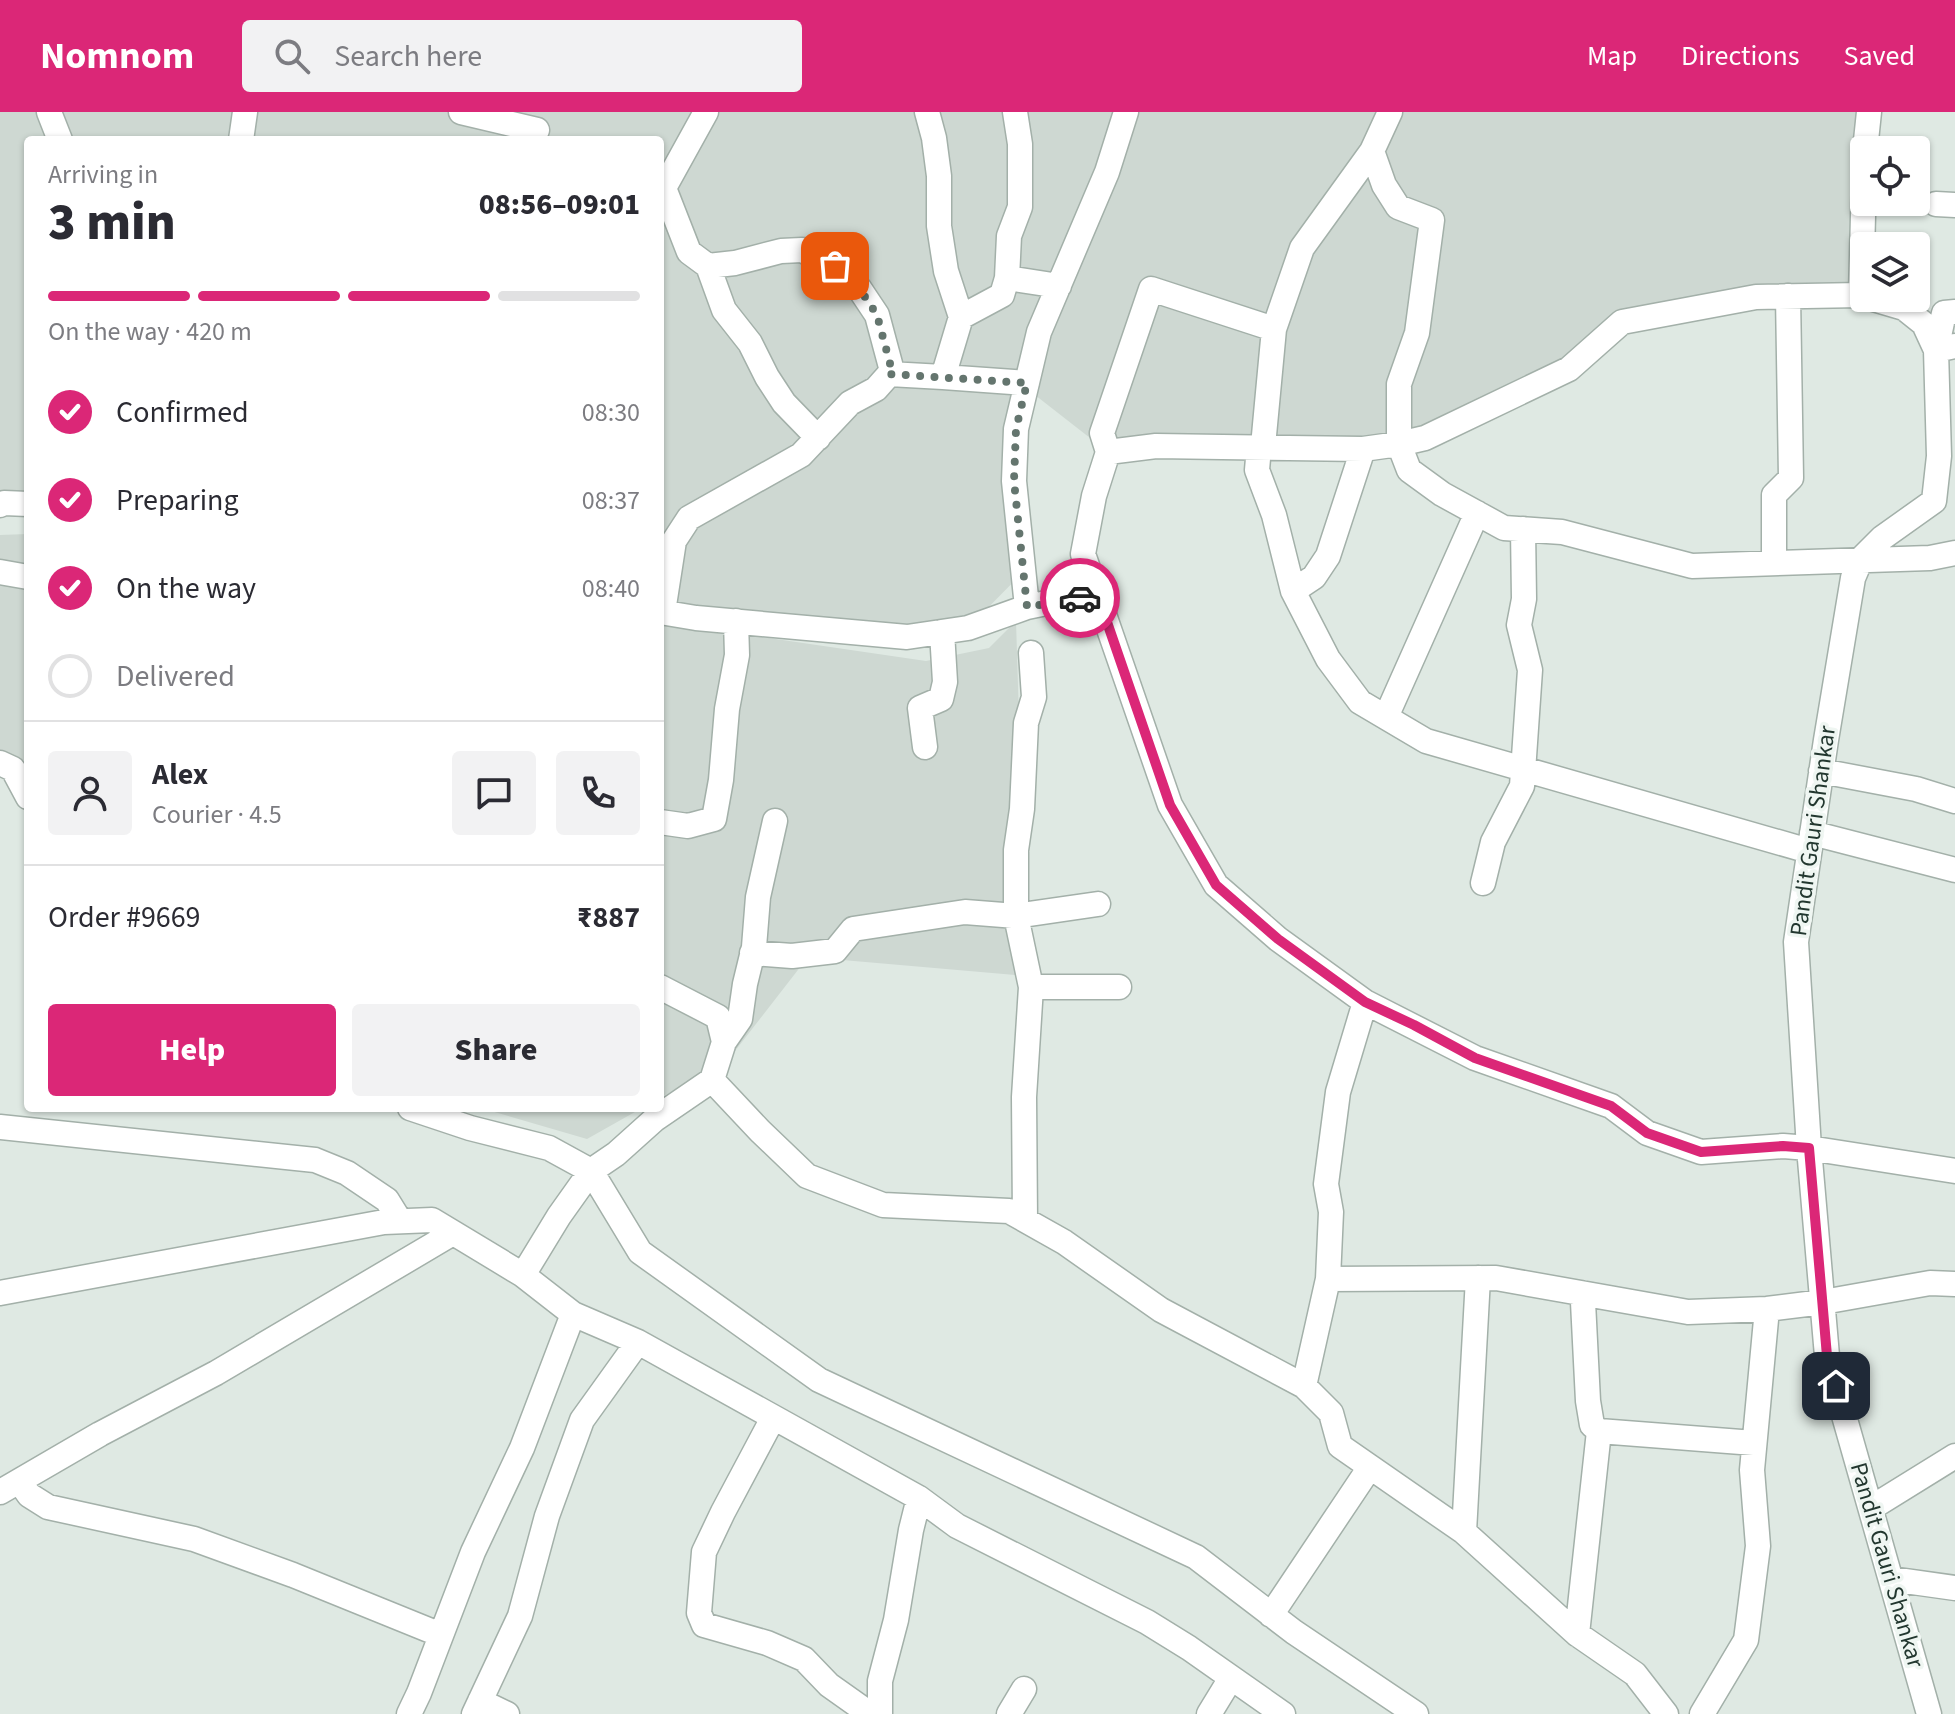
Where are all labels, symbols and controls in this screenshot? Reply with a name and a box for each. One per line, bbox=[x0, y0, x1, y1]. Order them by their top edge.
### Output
search box bbox=[242, 20, 802, 92]
text: Nomnom bbox=[40, 29, 194, 83]
icon: search bbox=[270, 34, 314, 78]
text: Search here bbox=[334, 35, 482, 78]
text: Map bbox=[1587, 36, 1637, 76]
text: Directions bbox=[1681, 36, 1800, 76]
text: Saved bbox=[1844, 36, 1915, 76]
map controls bbox=[1850, 136, 1930, 312]
button: locate bbox=[1850, 136, 1930, 216]
text: Arriving in bbox=[48, 156, 158, 193]
text: 08:56–09:01 bbox=[479, 183, 640, 226]
text: 3 min bbox=[48, 186, 176, 260]
pin bbox=[801, 232, 869, 300]
button: layers bbox=[1850, 232, 1930, 312]
icon: bag bbox=[813, 244, 857, 288]
text: On the way · 420 m bbox=[48, 313, 252, 350]
icon: check bbox=[48, 390, 92, 434]
text: Confirmed bbox=[116, 391, 249, 434]
text: 08:30 bbox=[582, 394, 640, 431]
icon: check bbox=[48, 478, 92, 522]
text: Preparing bbox=[116, 479, 239, 522]
text: 08:37 bbox=[582, 482, 640, 519]
courier bbox=[1040, 558, 1120, 638]
icon: check bbox=[48, 566, 92, 610]
text: On the way bbox=[116, 567, 256, 610]
text: 08:40 bbox=[582, 570, 640, 607]
icon: car bbox=[1058, 576, 1102, 620]
text: Delivered bbox=[116, 655, 235, 698]
street label: Pandit Gauri Shankar bbox=[1781, 723, 1845, 938]
button: person bbox=[48, 751, 132, 835]
button: chat bbox=[452, 751, 536, 835]
button: phone bbox=[556, 751, 640, 835]
text: Alex bbox=[152, 753, 208, 796]
text: Courier · 4.5 bbox=[152, 796, 282, 833]
text: Order #9669 bbox=[48, 896, 201, 939]
text: ₹887 bbox=[577, 896, 640, 939]
button: Help bbox=[48, 1004, 336, 1096]
button: Share bbox=[352, 1004, 640, 1096]
pin bbox=[1802, 1352, 1870, 1420]
icon: home bbox=[1814, 1364, 1858, 1408]
street label: Pandit Gauri Shankar bbox=[1841, 1458, 1933, 1672]

